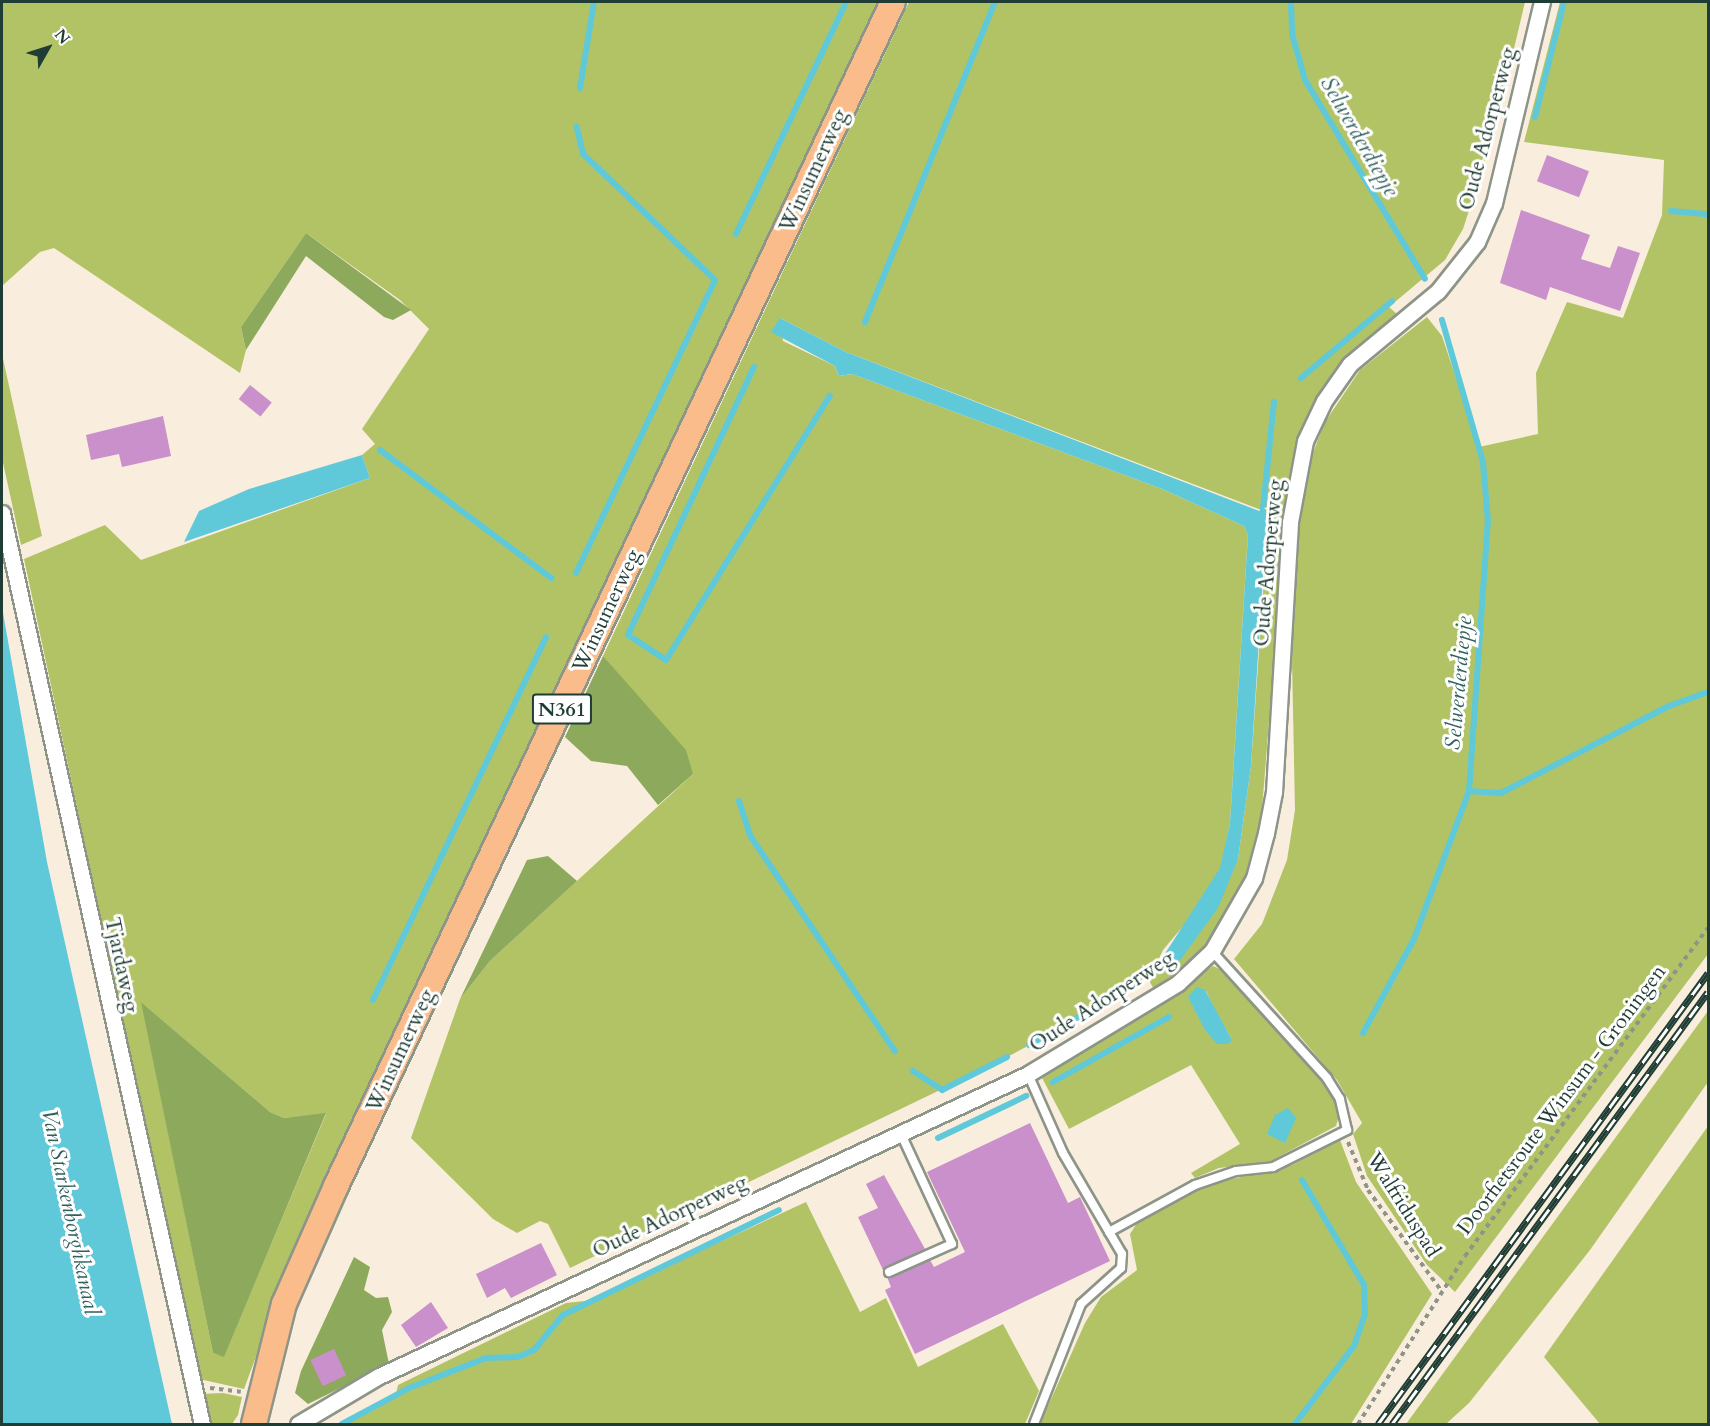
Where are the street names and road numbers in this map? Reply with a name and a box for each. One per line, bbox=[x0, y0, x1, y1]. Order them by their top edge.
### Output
street label: Oude Adorperweg bbox=[1454, 45, 1522, 213]
street label: Winsumerweg bbox=[775, 106, 853, 236]
street label: Oude Adorperweg bbox=[1249, 478, 1289, 648]
street label: Winsumerweg bbox=[568, 546, 646, 676]
road number: N361 bbox=[530, 692, 594, 726]
street label: Tjardaweg bbox=[99, 915, 143, 1015]
street label: Oude Adorperweg bbox=[1025, 946, 1179, 1058]
street label: Doorfietsroute Winsum - Groningen bbox=[1452, 960, 1672, 1240]
street label: Winsumerweg bbox=[362, 986, 440, 1116]
street label: Walfriduspad bbox=[1361, 1148, 1445, 1262]
street label: Oude Adorperweg bbox=[589, 1170, 751, 1264]

